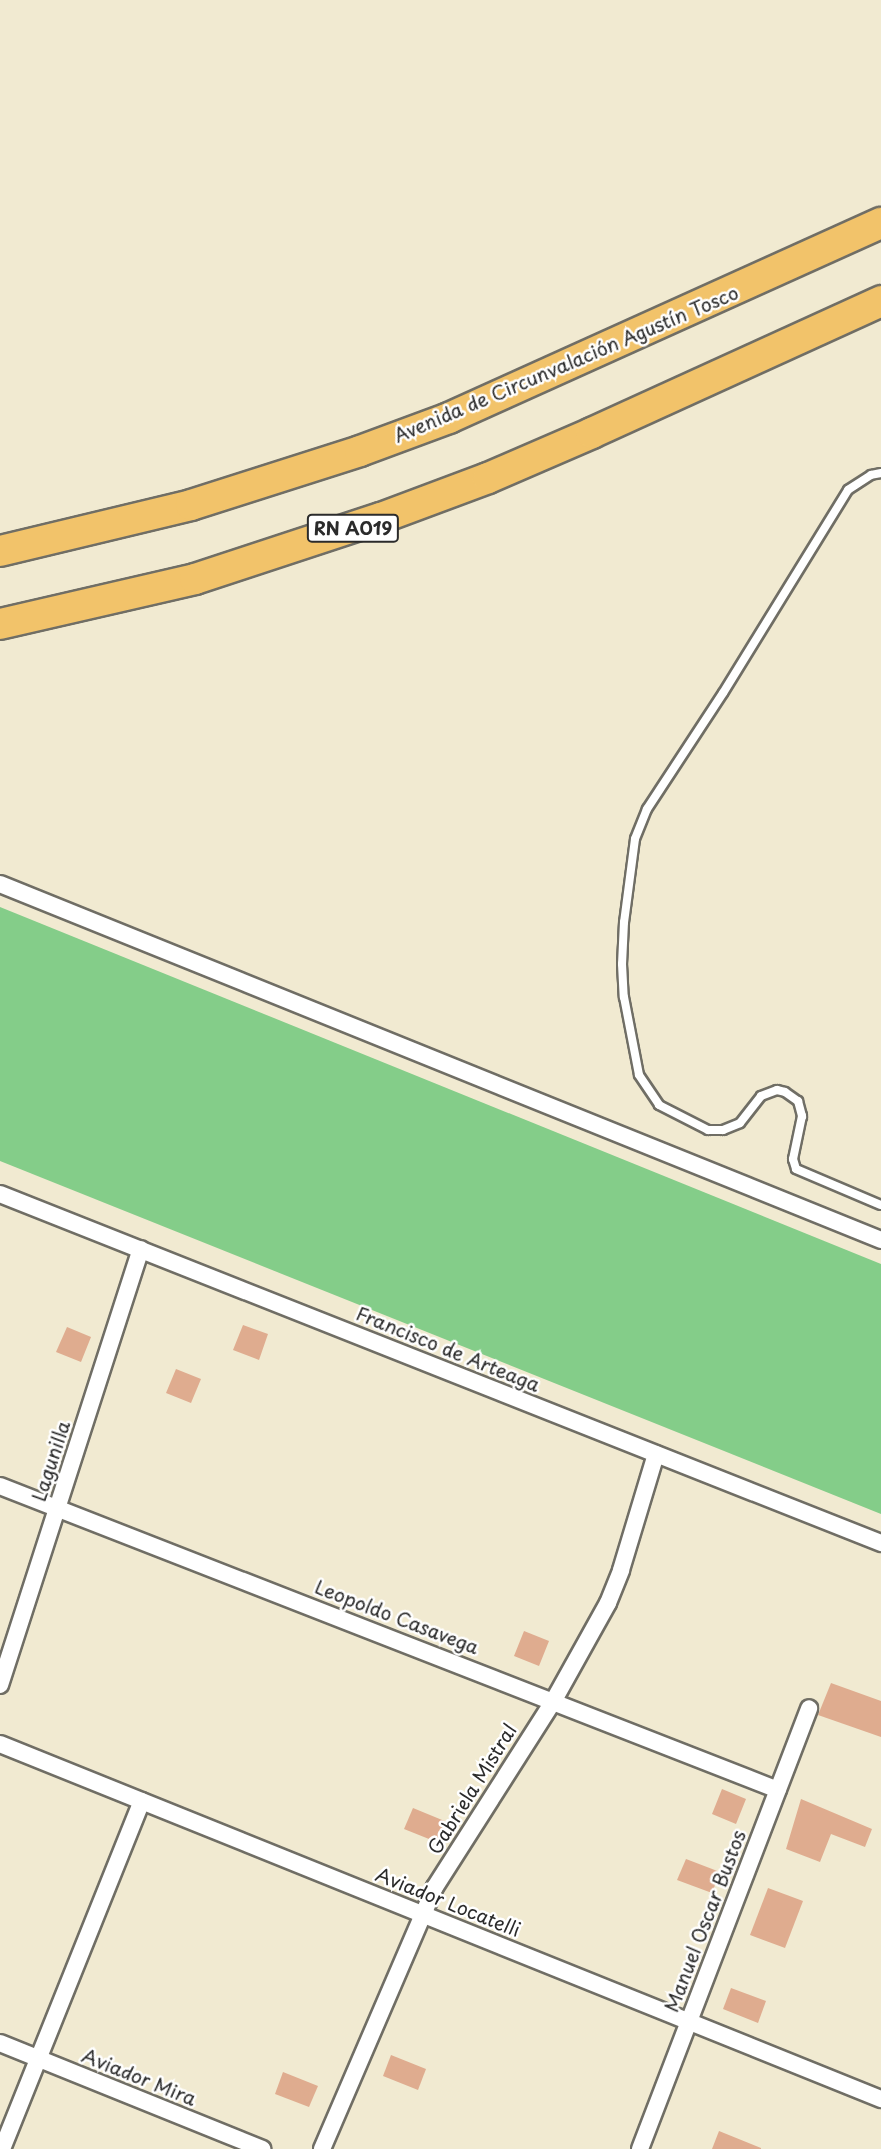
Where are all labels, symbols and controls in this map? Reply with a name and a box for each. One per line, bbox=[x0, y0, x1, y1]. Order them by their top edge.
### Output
street label: Avenida de Circunvalación Agustín Tosco bbox=[390, 281, 742, 447]
road number: RN A019 bbox=[306, 514, 400, 542]
street label: Francisco de Arteaga bbox=[353, 1302, 543, 1396]
street label: Lagunilla bbox=[27, 1418, 75, 1504]
street label: Leopoldo Casavega bbox=[312, 1575, 482, 1659]
street label: Gabriela Mistral bbox=[423, 1720, 521, 1858]
street label: Manuel Oscar Bustos bbox=[660, 1827, 750, 2015]
street label: Aviador Locatelli bbox=[372, 1862, 524, 1942]
street label: Aviador Mira bbox=[78, 2044, 200, 2110]

